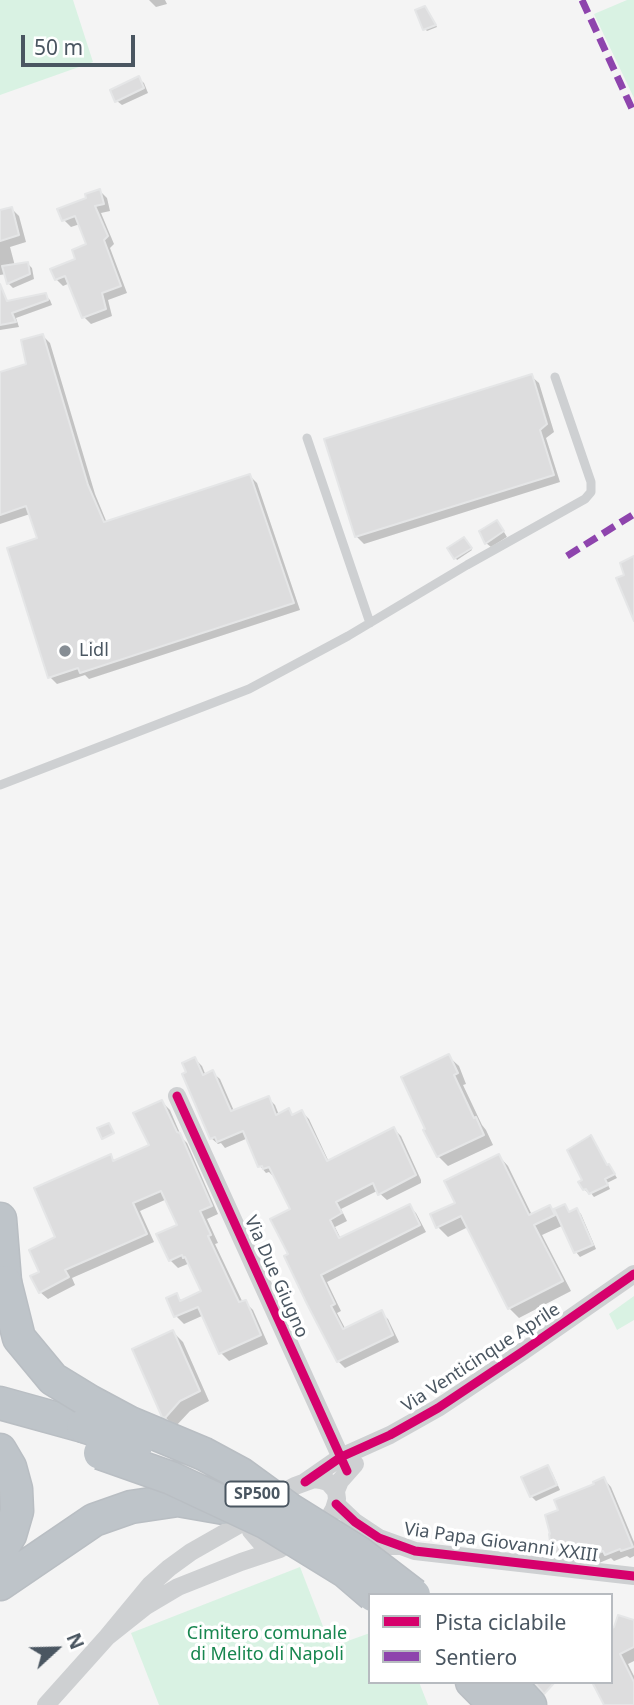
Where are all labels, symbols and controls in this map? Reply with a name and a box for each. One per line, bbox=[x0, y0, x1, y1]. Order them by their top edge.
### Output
scale bar bbox=[24, 21, 138, 65]
text: 50 m bbox=[34, 33, 83, 61]
place label: Lidl bbox=[79, 640, 109, 662]
marker: Lidl bbox=[57, 643, 73, 659]
street label: Via Due Giugno bbox=[239, 1213, 313, 1341]
street label: Via Venticinque Aprile bbox=[398, 1299, 564, 1417]
road number: SP500 bbox=[226, 1482, 288, 1506]
street label: Via Papa Giovanni XXIII bbox=[403, 1519, 599, 1567]
legend bbox=[368, 1593, 613, 1684]
text: Pista ciclabile bbox=[435, 1608, 566, 1636]
north arrow bbox=[21, 1614, 91, 1684]
park label: Cimitero comunale di Melito di Napoli bbox=[187, 1623, 347, 1666]
text: N bbox=[61, 1629, 90, 1653]
text: Sentiero bbox=[435, 1643, 517, 1671]

